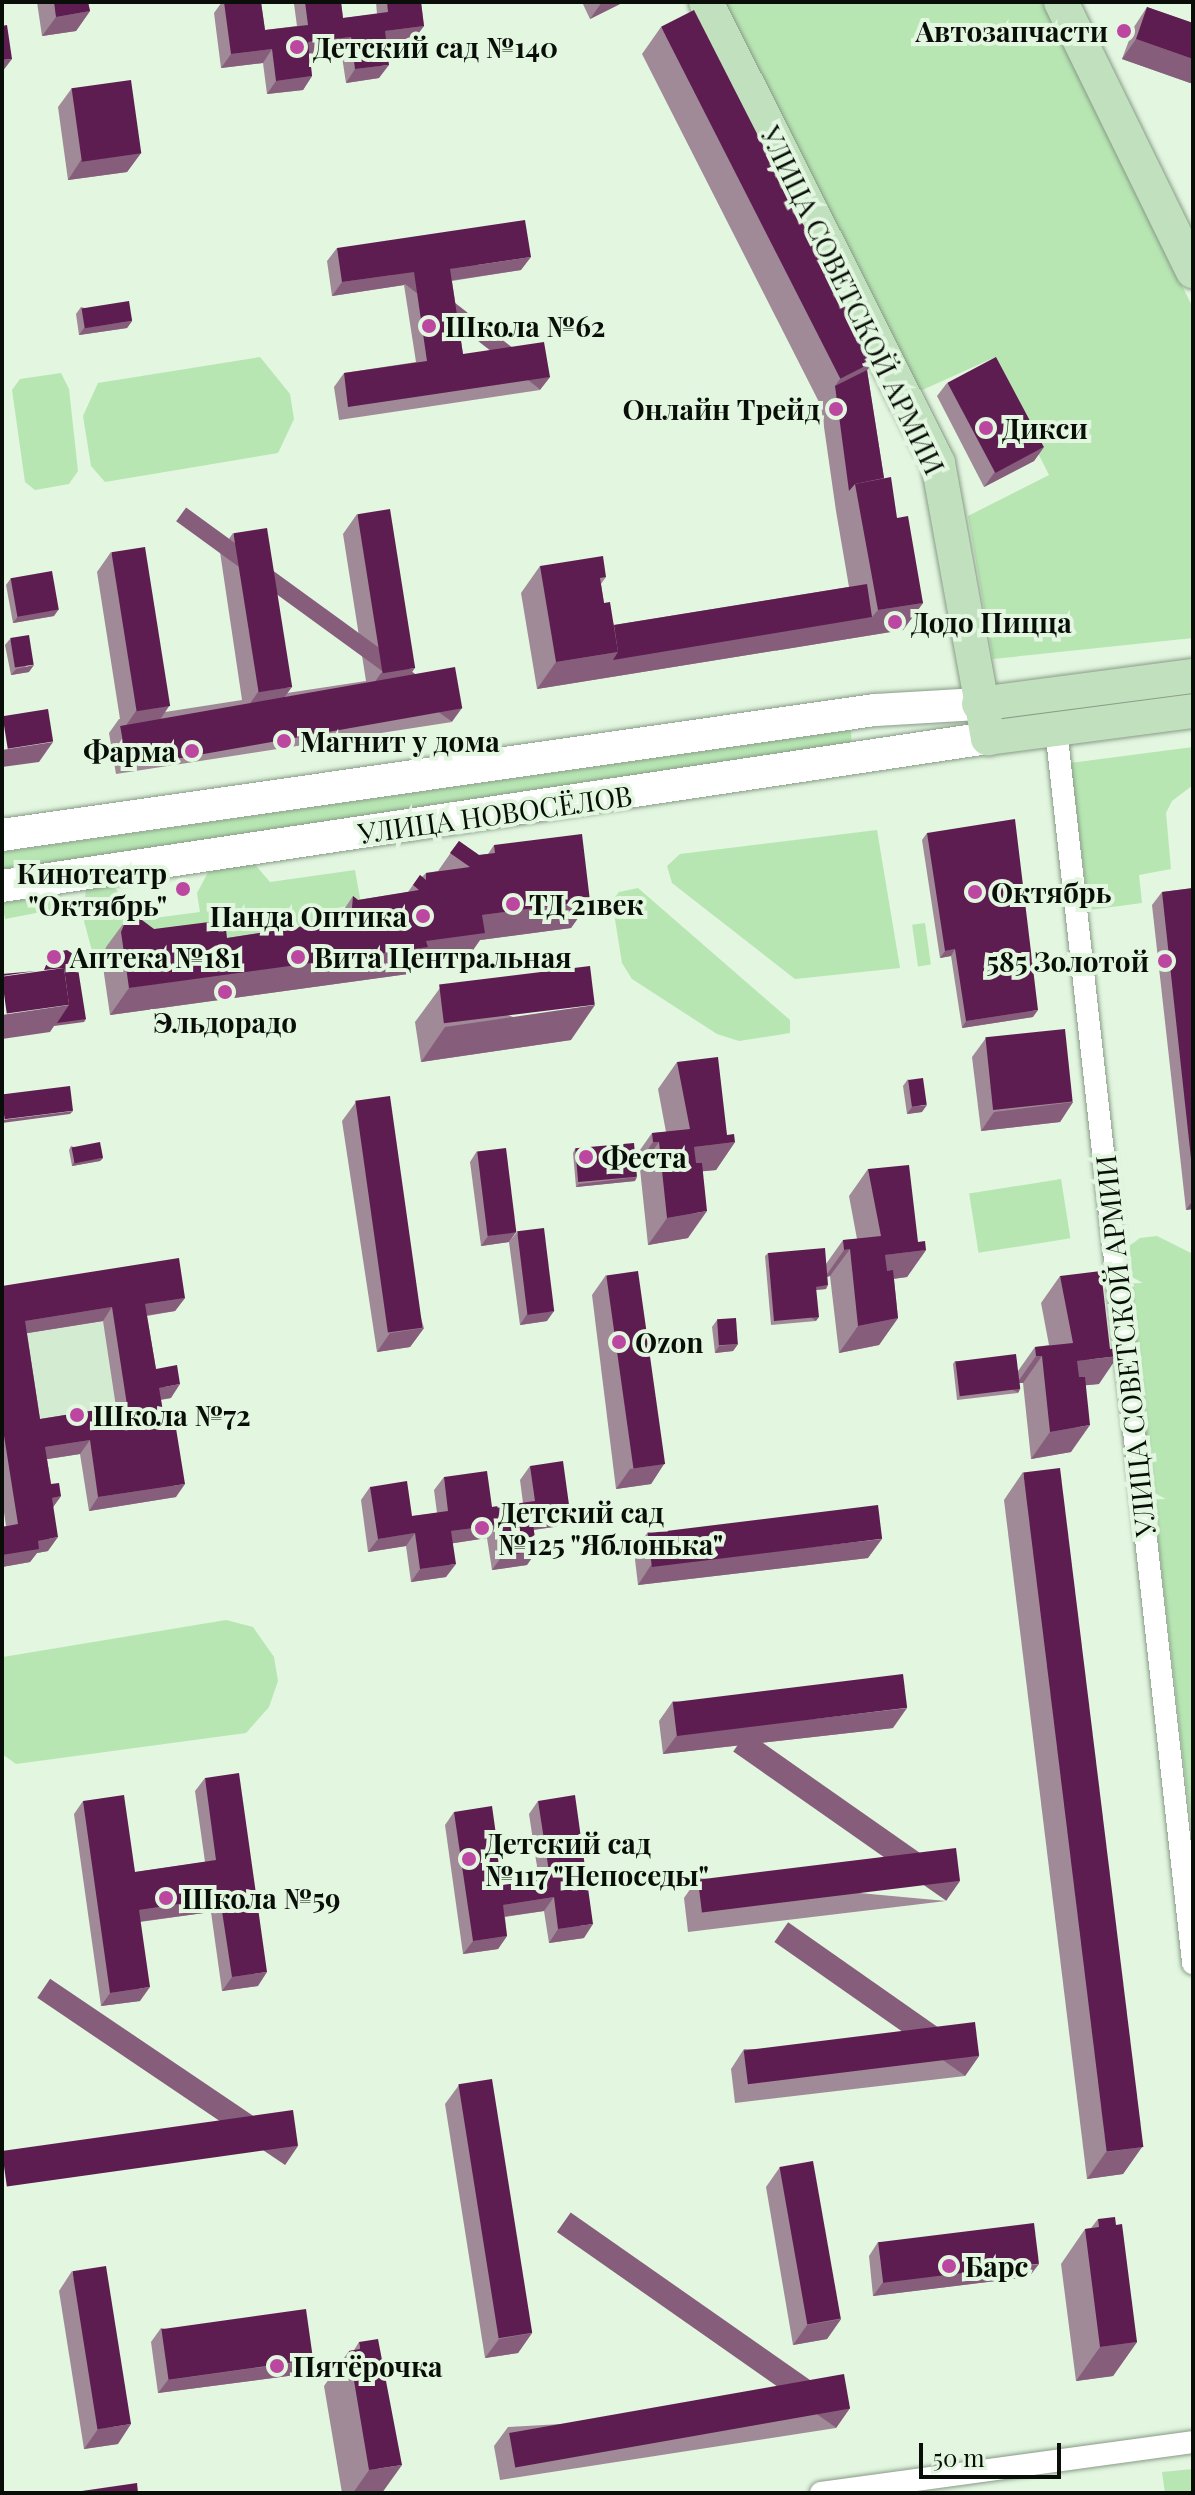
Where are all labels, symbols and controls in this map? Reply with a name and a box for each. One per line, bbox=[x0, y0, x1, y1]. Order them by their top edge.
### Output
place label: Автозапчасти bbox=[916, 14, 1108, 48]
marker: Автозапчасти bbox=[1115, 22, 1133, 40]
place label: Детский сад №140 bbox=[313, 30, 558, 64]
marker: Детский сад №140 bbox=[288, 38, 306, 56]
street label: УЛИЦА СОВЕТСКОЙ АРМИИ bbox=[754, 120, 952, 480]
place label: Школа №62 bbox=[445, 309, 606, 343]
marker: Школа №62 bbox=[420, 317, 438, 335]
place label: Онлайн Трейд bbox=[622, 392, 820, 426]
marker: Онлайн Трейд bbox=[827, 400, 845, 418]
place label: Дикси bbox=[1002, 411, 1088, 445]
marker: Дикси bbox=[977, 419, 995, 437]
place label: Додо Пицца bbox=[911, 605, 1072, 639]
marker: Додо Пицца bbox=[886, 613, 904, 631]
place label: Магнит у дома bbox=[300, 724, 500, 758]
marker: Магнит у дома bbox=[275, 732, 293, 750]
place label: Фарма bbox=[84, 734, 176, 768]
marker: Фарма bbox=[183, 742, 201, 760]
street label: УЛИЦА НОВОСЁЛОВ bbox=[356, 778, 634, 850]
place label: Кинотеатр "Октябрь" bbox=[17, 856, 167, 922]
place label: Октябрь bbox=[991, 875, 1111, 909]
marker: Кинотеатр "Октябрь" bbox=[174, 880, 192, 898]
marker: Октябрь bbox=[966, 883, 984, 901]
place label: ТД 21век bbox=[529, 887, 644, 921]
marker: ТД 21век bbox=[504, 895, 522, 913]
place label: Панда Оптика bbox=[210, 899, 407, 933]
marker: Панда Оптика bbox=[414, 907, 432, 925]
place label: Аптека №181 bbox=[70, 940, 241, 974]
place label: Вита Центральная bbox=[314, 940, 571, 974]
place label: 585 Золотой bbox=[986, 944, 1149, 978]
marker: Аптека №181 bbox=[45, 948, 63, 966]
marker: Вита Центральная bbox=[289, 948, 307, 966]
marker: 585 Золотой bbox=[1156, 952, 1174, 970]
marker: Эльдорадо bbox=[216, 983, 234, 1001]
place label: Эльдорадо bbox=[153, 1005, 297, 1039]
place label: Феста bbox=[602, 1140, 687, 1174]
marker: Феста bbox=[577, 1148, 595, 1166]
street label: УЛИЦА СОВЕТСКОЙ АРМИИ bbox=[1088, 1154, 1162, 1538]
place label: Ozon bbox=[635, 1325, 703, 1359]
marker: Ozon bbox=[610, 1333, 628, 1351]
place label: Школа №72 bbox=[93, 1398, 251, 1432]
marker: Школа №72 bbox=[68, 1406, 86, 1424]
place label: Детский сад №125 "Яблонька" bbox=[498, 1495, 724, 1561]
marker: Детский сад №125 "Яблонька" bbox=[473, 1519, 491, 1537]
place label: Детский сад №117 "Непоседы" bbox=[485, 1826, 710, 1892]
marker: Детский сад №117 "Непоседы" bbox=[460, 1850, 478, 1868]
place label: Школа №59 bbox=[182, 1881, 340, 1915]
marker: Школа №59 bbox=[157, 1889, 175, 1907]
place label: Барс bbox=[965, 2249, 1028, 2283]
marker: Барс bbox=[940, 2257, 958, 2275]
place label: Пятёрочка bbox=[293, 2349, 443, 2383]
marker: Пятёрочка bbox=[268, 2357, 286, 2375]
scale bar bbox=[923, 2427, 1065, 2477]
text: 50 m bbox=[933, 2441, 985, 2473]

